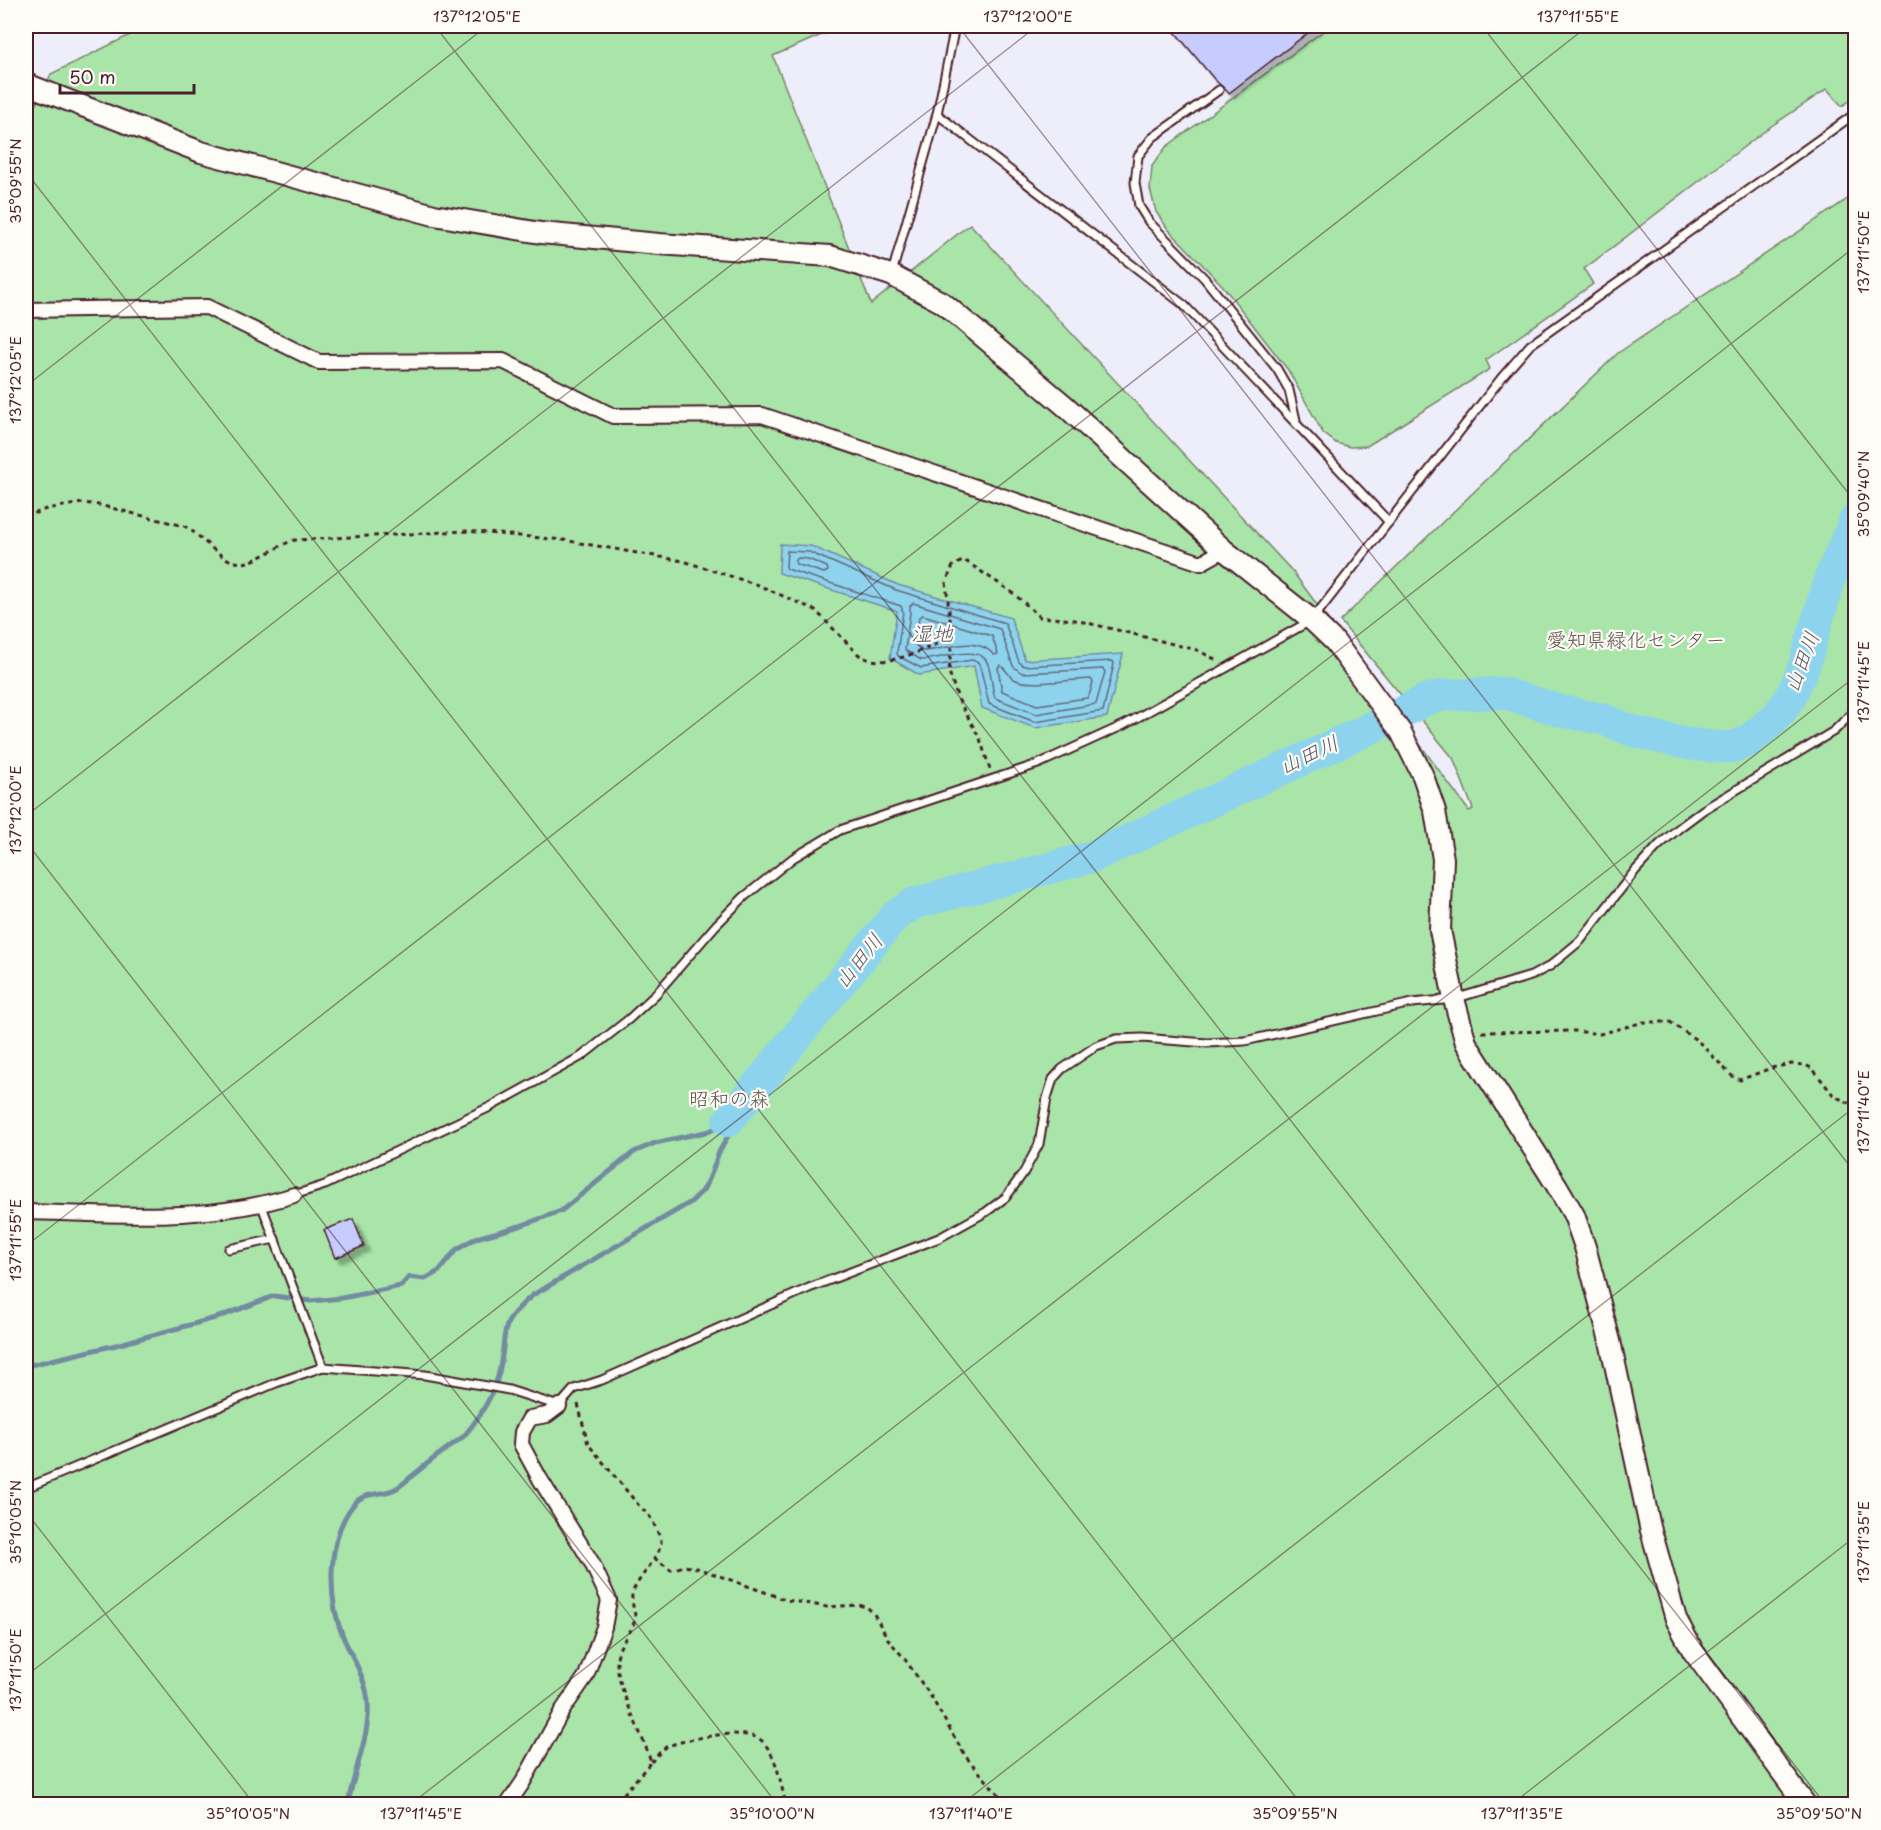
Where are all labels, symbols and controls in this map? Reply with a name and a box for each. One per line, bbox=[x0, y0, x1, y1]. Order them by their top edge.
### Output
text: 137°12'05"E bbox=[433, 4, 521, 27]
text: 137°12'00"E bbox=[983, 4, 1073, 27]
text: 137°11'55"E bbox=[1537, 4, 1619, 27]
scale bar bbox=[60, 57, 194, 95]
text: 50 m bbox=[69, 63, 116, 90]
text: 35°09'55"N bbox=[3, 138, 26, 224]
text: 137°11'50"E bbox=[1851, 210, 1874, 294]
text: 137°12'05"E bbox=[3, 336, 26, 424]
text: 35°09'40"N bbox=[1851, 451, 1874, 537]
water label: 湿地 bbox=[911, 616, 954, 648]
park label: 愛知県緑化センター bbox=[1546, 624, 1726, 654]
water label: 山田川 bbox=[1774, 626, 1826, 696]
text: 137°11'45"E bbox=[1851, 641, 1874, 723]
water label: 山田川 bbox=[1273, 725, 1343, 781]
text: 137°12'00"E bbox=[3, 765, 26, 855]
water label: 山田川 bbox=[825, 925, 890, 994]
text: 137°11'40"E bbox=[1851, 1070, 1874, 1154]
park label: 昭和の森 bbox=[689, 1083, 769, 1113]
text: 137°11'55"E bbox=[3, 1199, 26, 1281]
text: 35°10'05"N bbox=[3, 1480, 26, 1564]
text: 137°11'35"E bbox=[1851, 1501, 1874, 1583]
text: 137°11'50"E bbox=[3, 1628, 26, 1712]
text: 35°10'05"N bbox=[206, 1801, 290, 1824]
text: 137°11'45"E bbox=[380, 1801, 462, 1824]
text: 35°10'00"N bbox=[729, 1801, 815, 1824]
text: 137°11'40"E bbox=[929, 1801, 1013, 1824]
text: 35°09'55"N bbox=[1252, 1801, 1338, 1824]
text: 137°11'35"E bbox=[1481, 1801, 1563, 1824]
text: 35°09'50"N bbox=[1776, 1801, 1862, 1824]

